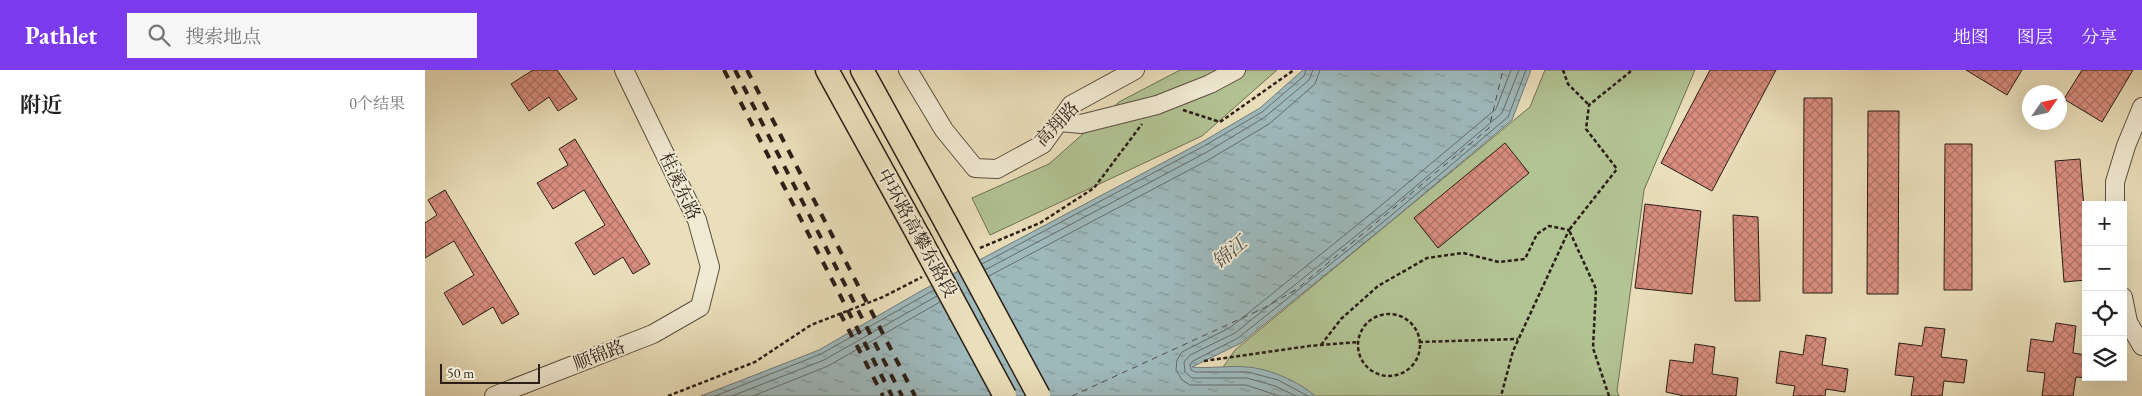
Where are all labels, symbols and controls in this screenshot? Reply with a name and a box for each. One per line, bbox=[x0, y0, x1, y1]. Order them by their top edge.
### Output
search box bbox=[127, 13, 477, 58]
text: Pathlet bbox=[25, 20, 97, 51]
icon: search bbox=[145, 21, 173, 49]
text: 搜索地点 bbox=[185, 24, 261, 49]
text: 地图 bbox=[1953, 25, 1989, 48]
text: 图层 bbox=[2017, 25, 2053, 48]
text: 分享 bbox=[2081, 25, 2117, 48]
north arrow bbox=[2022, 85, 2067, 130]
text: 附近 bbox=[20, 91, 62, 118]
text: 0个结果 bbox=[349, 93, 405, 114]
street label: 高翔路 bbox=[1030, 96, 1084, 151]
street label: 桂溪东路 bbox=[655, 148, 706, 223]
street label: 中环路高攀东路段 bbox=[872, 164, 962, 301]
map controls bbox=[2082, 201, 2127, 381]
button: + bbox=[2082, 201, 2127, 246]
water label: 锦江 bbox=[1207, 229, 1254, 274]
button: − bbox=[2082, 246, 2127, 291]
button: locate bbox=[2082, 291, 2127, 336]
street label: 顺锦路 bbox=[569, 334, 628, 375]
button: layers bbox=[2082, 336, 2127, 381]
scale bar bbox=[440, 361, 540, 384]
text: 50 m bbox=[447, 364, 474, 382]

